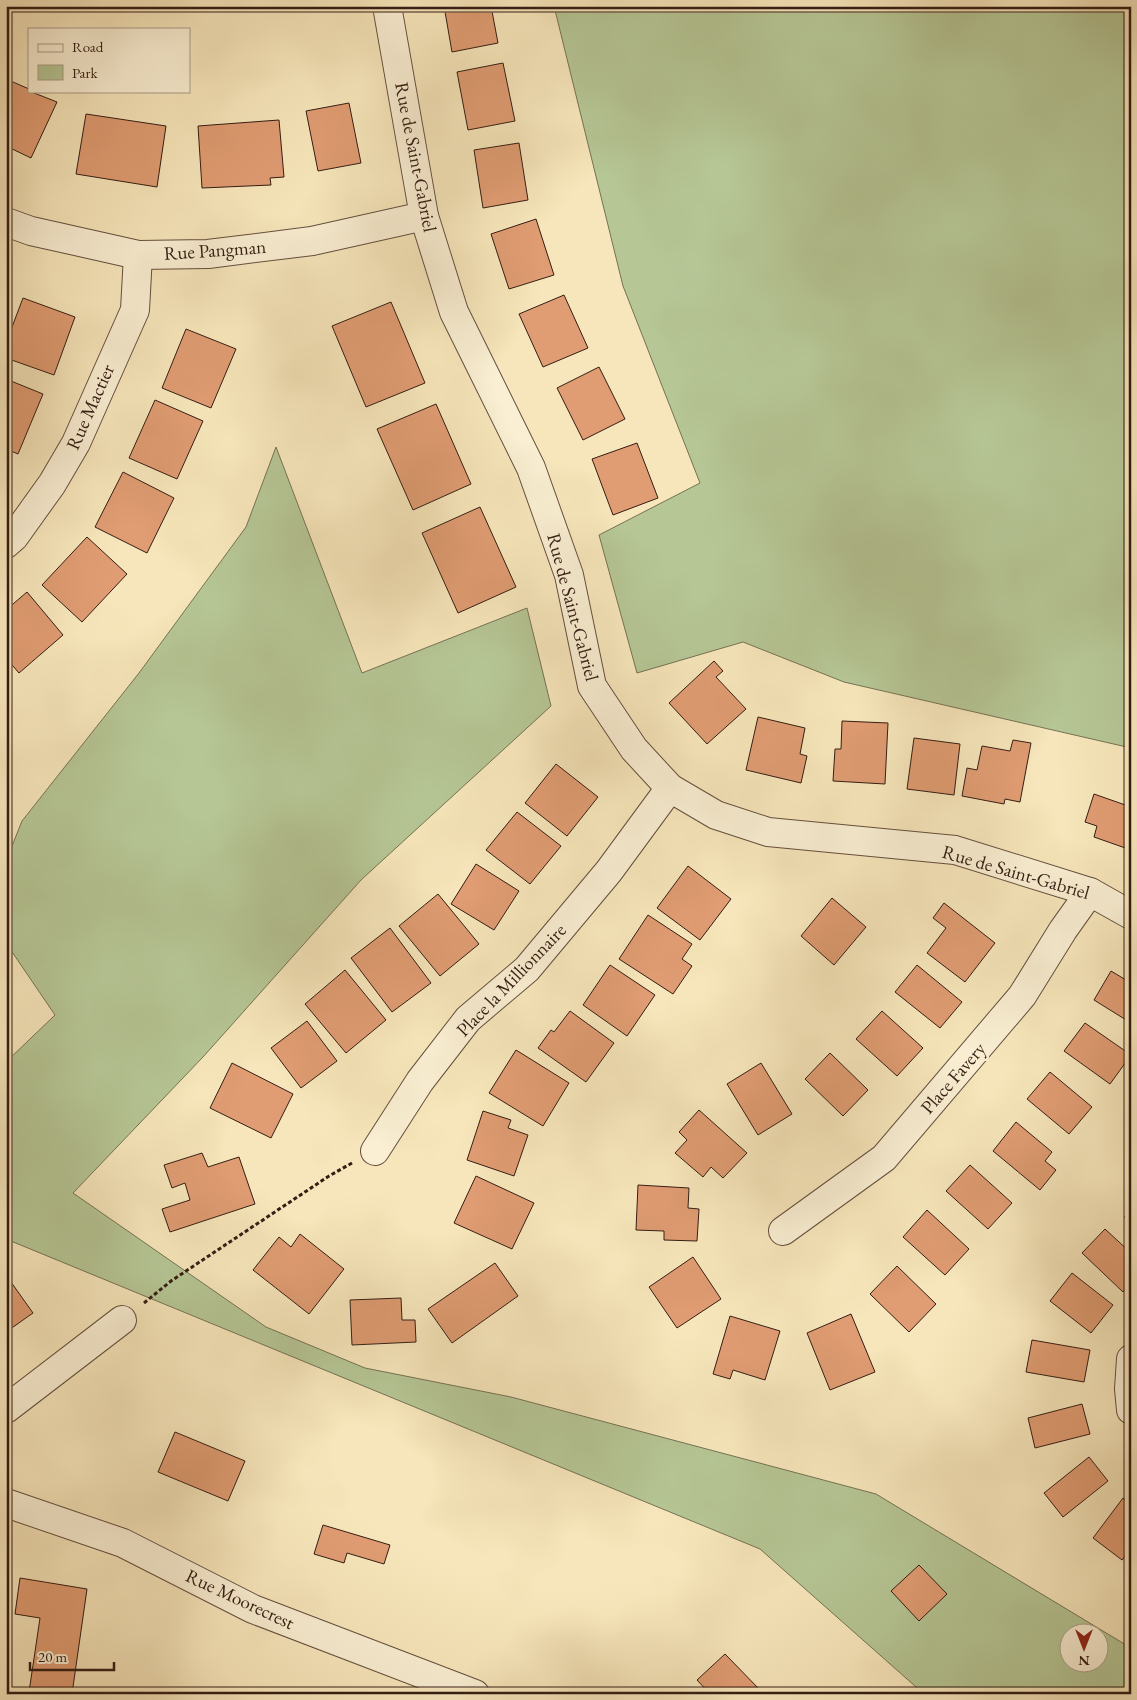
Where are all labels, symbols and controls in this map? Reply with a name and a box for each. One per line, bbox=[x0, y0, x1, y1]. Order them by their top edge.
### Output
legend bbox=[28, 28, 190, 92]
text: Road bbox=[72, 37, 104, 56]
text: Park bbox=[72, 63, 99, 82]
street label: Rue de Saint-Gabriel bbox=[389, 80, 443, 234]
street label: Rue Pangman bbox=[163, 234, 267, 266]
street label: Rue Mactier bbox=[60, 360, 120, 454]
street label: Rue de Saint-Gabriel bbox=[541, 530, 605, 684]
street label: Rue de Saint-Gabriel bbox=[939, 839, 1093, 905]
street label: Place la Millionnaire bbox=[451, 918, 571, 1042]
street label: Place Favery bbox=[915, 1036, 992, 1119]
street label: Rue Moorecrest bbox=[182, 1563, 298, 1635]
north arrow bbox=[1060, 1622, 1110, 1672]
scale bar bbox=[30, 1640, 114, 1672]
text: 20 m bbox=[38, 1647, 67, 1666]
text: N bbox=[1078, 1652, 1090, 1670]

